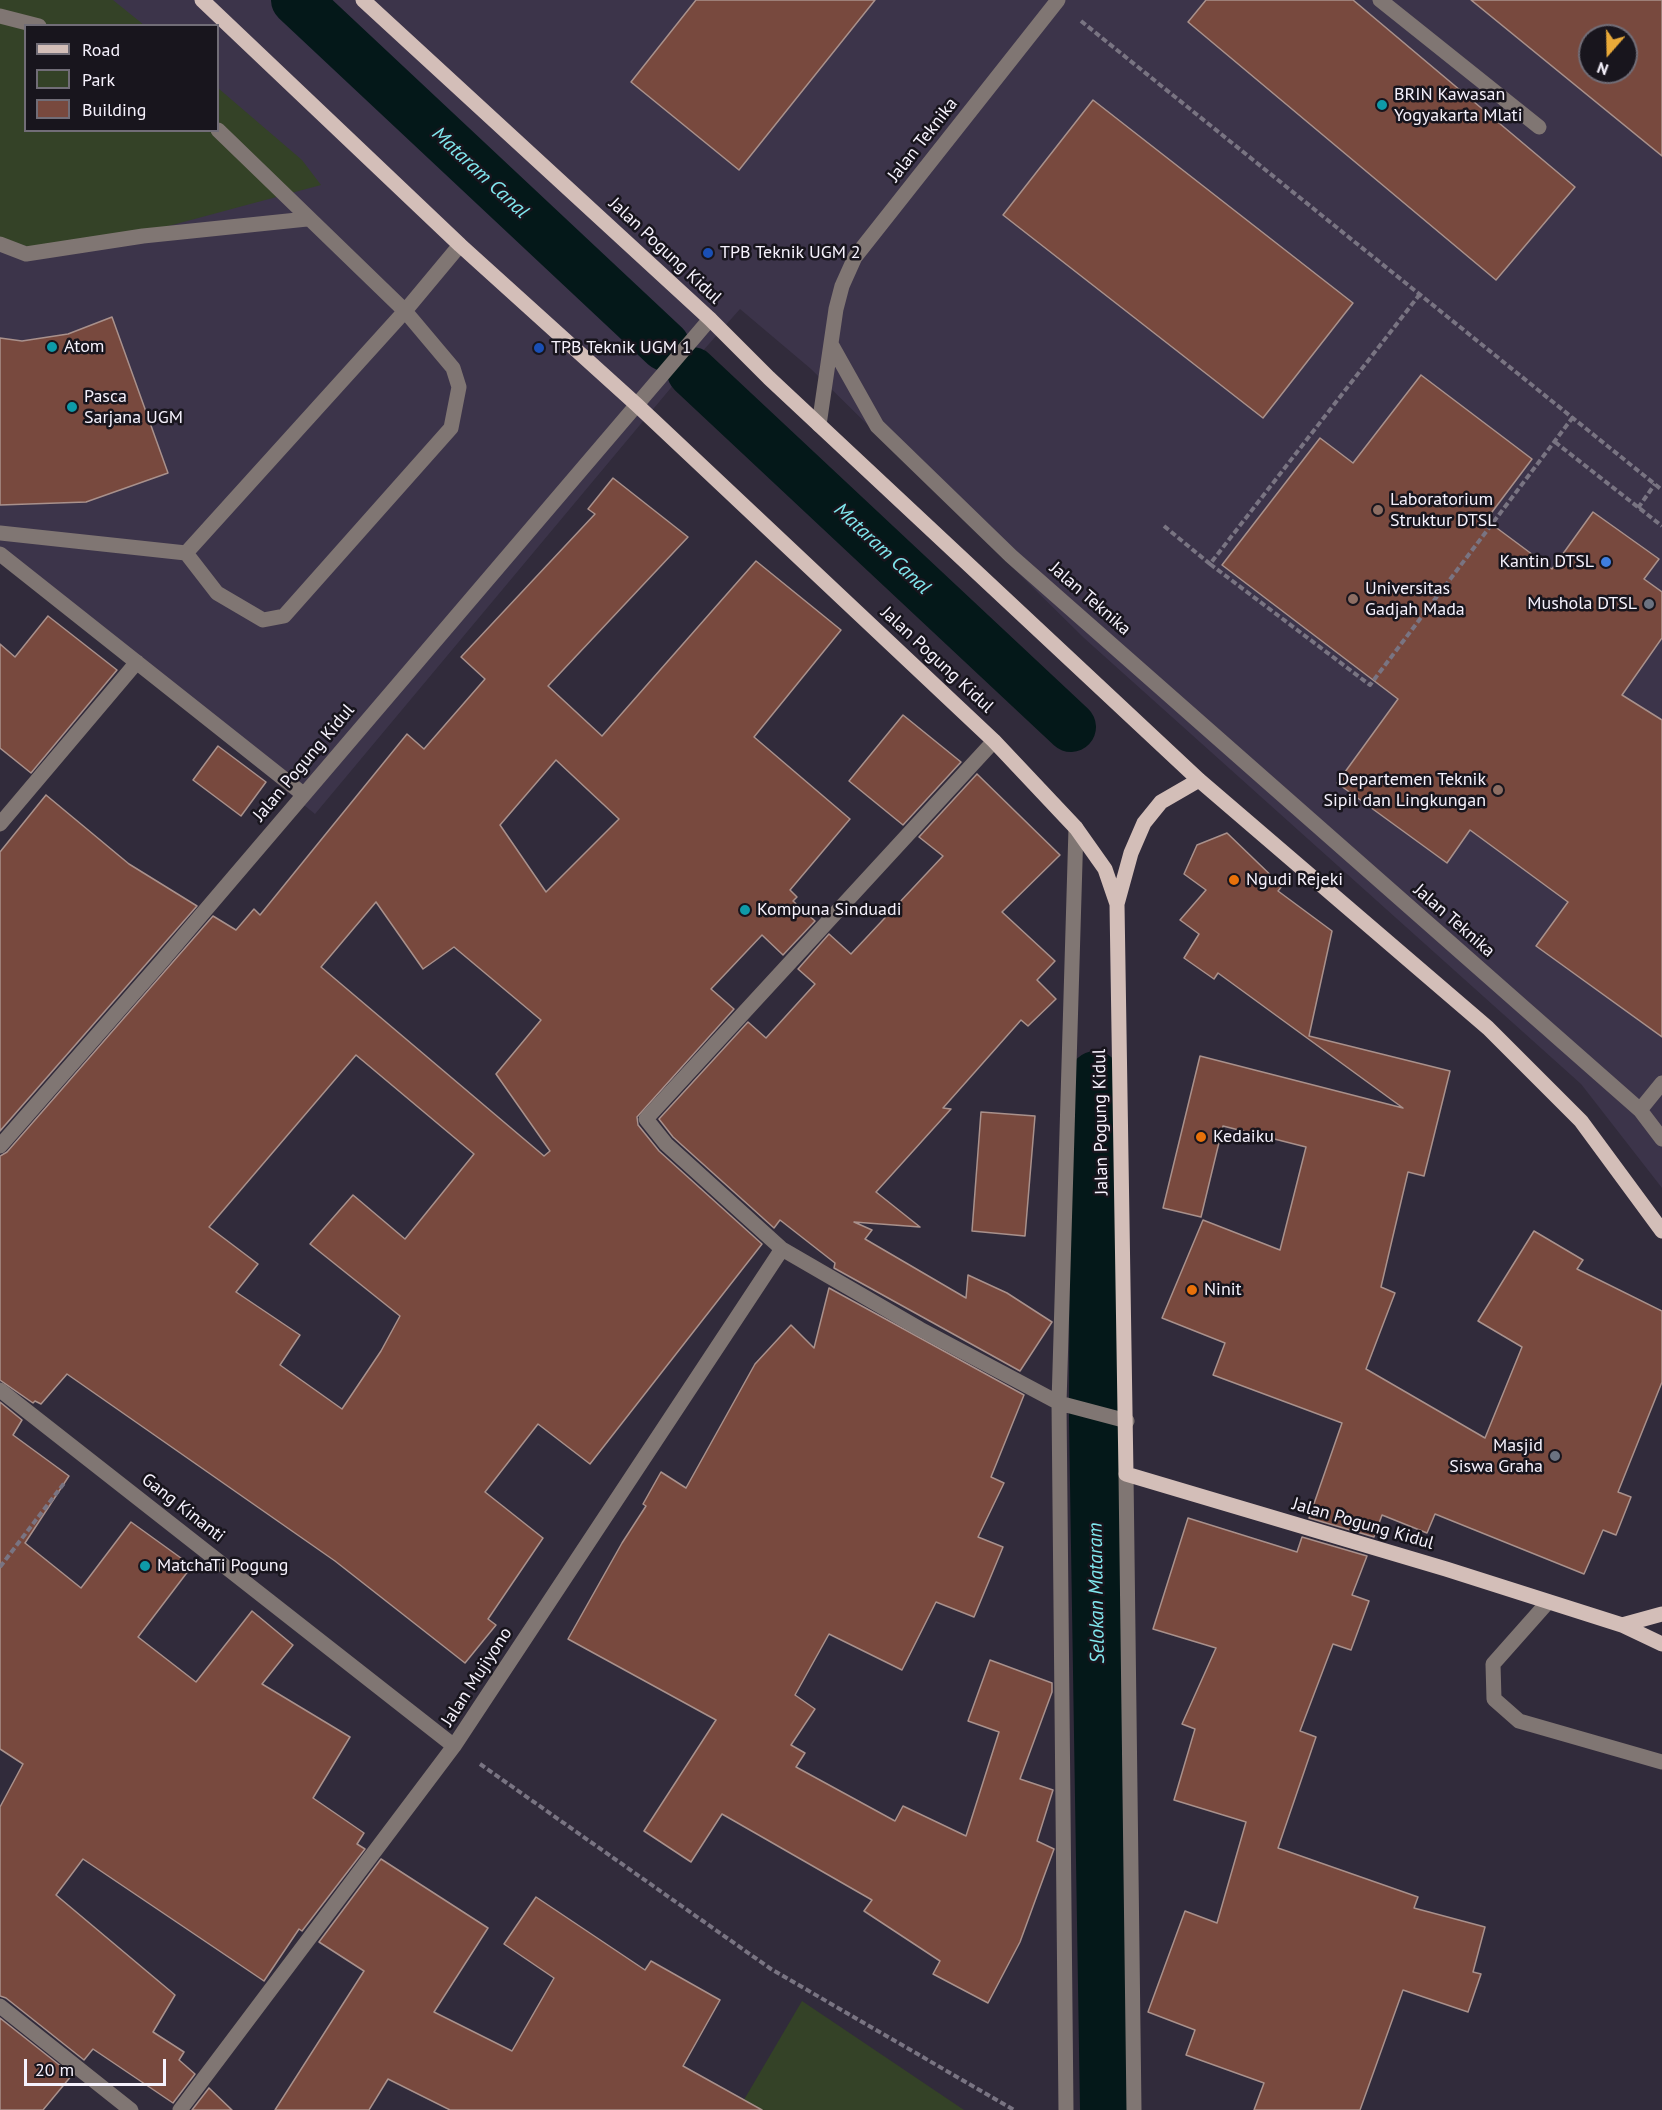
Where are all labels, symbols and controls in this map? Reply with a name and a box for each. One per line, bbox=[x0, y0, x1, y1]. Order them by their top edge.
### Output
legend bbox=[24, 24, 219, 132]
north arrow bbox=[1578, 24, 1638, 84]
text: Road bbox=[82, 38, 120, 61]
text: N bbox=[1594, 58, 1611, 80]
text: Park bbox=[82, 68, 115, 91]
place label: BRIN Kawasan Yogyakarta Mlati bbox=[1394, 84, 1523, 127]
street label: Jalan Teknika bbox=[883, 94, 963, 186]
text: Building bbox=[82, 98, 146, 121]
marker: BRIN Kawasan Yogyakarta Mlati bbox=[1375, 98, 1389, 112]
water label: Mataram Canal bbox=[427, 122, 533, 224]
street label: Jalan Pogung Kidul bbox=[604, 193, 726, 309]
place label: TPB Teknik UGM 2 bbox=[720, 242, 861, 264]
marker: TPB Teknik UGM 2 bbox=[701, 246, 715, 260]
place label: Atom bbox=[64, 336, 104, 358]
place label: TPB Teknik UGM 1 bbox=[551, 337, 692, 359]
marker: Atom bbox=[45, 340, 59, 354]
marker: TPB Teknik UGM 1 bbox=[532, 341, 546, 355]
place label: Pasca Sarjana UGM bbox=[84, 386, 183, 428]
marker: Pasca Sarjana UGM bbox=[65, 400, 79, 414]
place label: Laboratorium Struktur DTSL bbox=[1390, 489, 1497, 532]
water label: Mataram Canal bbox=[829, 498, 935, 600]
marker: Laboratorium Struktur DTSL bbox=[1371, 503, 1385, 517]
place label: Kantin DTSL bbox=[1499, 551, 1594, 573]
marker: Kantin DTSL bbox=[1599, 555, 1613, 569]
street label: Jalan Teknika bbox=[1045, 558, 1135, 640]
place label: Universitas Gadjah Mada bbox=[1365, 578, 1465, 620]
marker: Universitas Gadjah Mada bbox=[1346, 592, 1360, 606]
place label: Mushola DTSL bbox=[1527, 593, 1637, 615]
marker: Mushola DTSL bbox=[1642, 597, 1656, 611]
street label: Jalan Pogung Kidul bbox=[876, 602, 998, 718]
street label: Jalan Pogung Kidul bbox=[249, 700, 359, 826]
place label: Departemen Teknik Sipil dan Lingkungan bbox=[1323, 769, 1486, 812]
marker: Departemen Teknik Sipil dan Lingkungan bbox=[1491, 783, 1505, 797]
place label: Ngudi Rejeki bbox=[1246, 869, 1343, 891]
marker: Ngudi Rejeki bbox=[1227, 873, 1241, 887]
street label: Jalan Teknika bbox=[1409, 880, 1499, 962]
place label: Kompuna Sinduadi bbox=[757, 899, 901, 921]
marker: Kompuna Sinduadi bbox=[738, 903, 752, 917]
street label: Jalan Pogung Kidul bbox=[1089, 1049, 1113, 1195]
place label: Kedaiku bbox=[1213, 1126, 1274, 1148]
marker: Kedaiku bbox=[1194, 1130, 1208, 1144]
place label: Ninit bbox=[1204, 1279, 1242, 1301]
marker: Ninit bbox=[1185, 1283, 1199, 1297]
place label: Masjid Siswa Graha bbox=[1449, 1435, 1543, 1478]
marker: Masjid Siswa Graha bbox=[1548, 1449, 1562, 1463]
street label: Gang Kinanti bbox=[137, 1469, 229, 1547]
street label: Jalan Pogung Kidul bbox=[1290, 1493, 1436, 1555]
water label: Selokan Mataram bbox=[1084, 1522, 1110, 1664]
place label: MatchaTi Pogung bbox=[157, 1555, 288, 1577]
marker: MatchaTi Pogung bbox=[138, 1559, 152, 1573]
street label: Jalan Mujiyono bbox=[437, 1623, 517, 1731]
scale bar bbox=[27, 2047, 170, 2085]
text: 20 m bbox=[35, 2058, 74, 2081]

